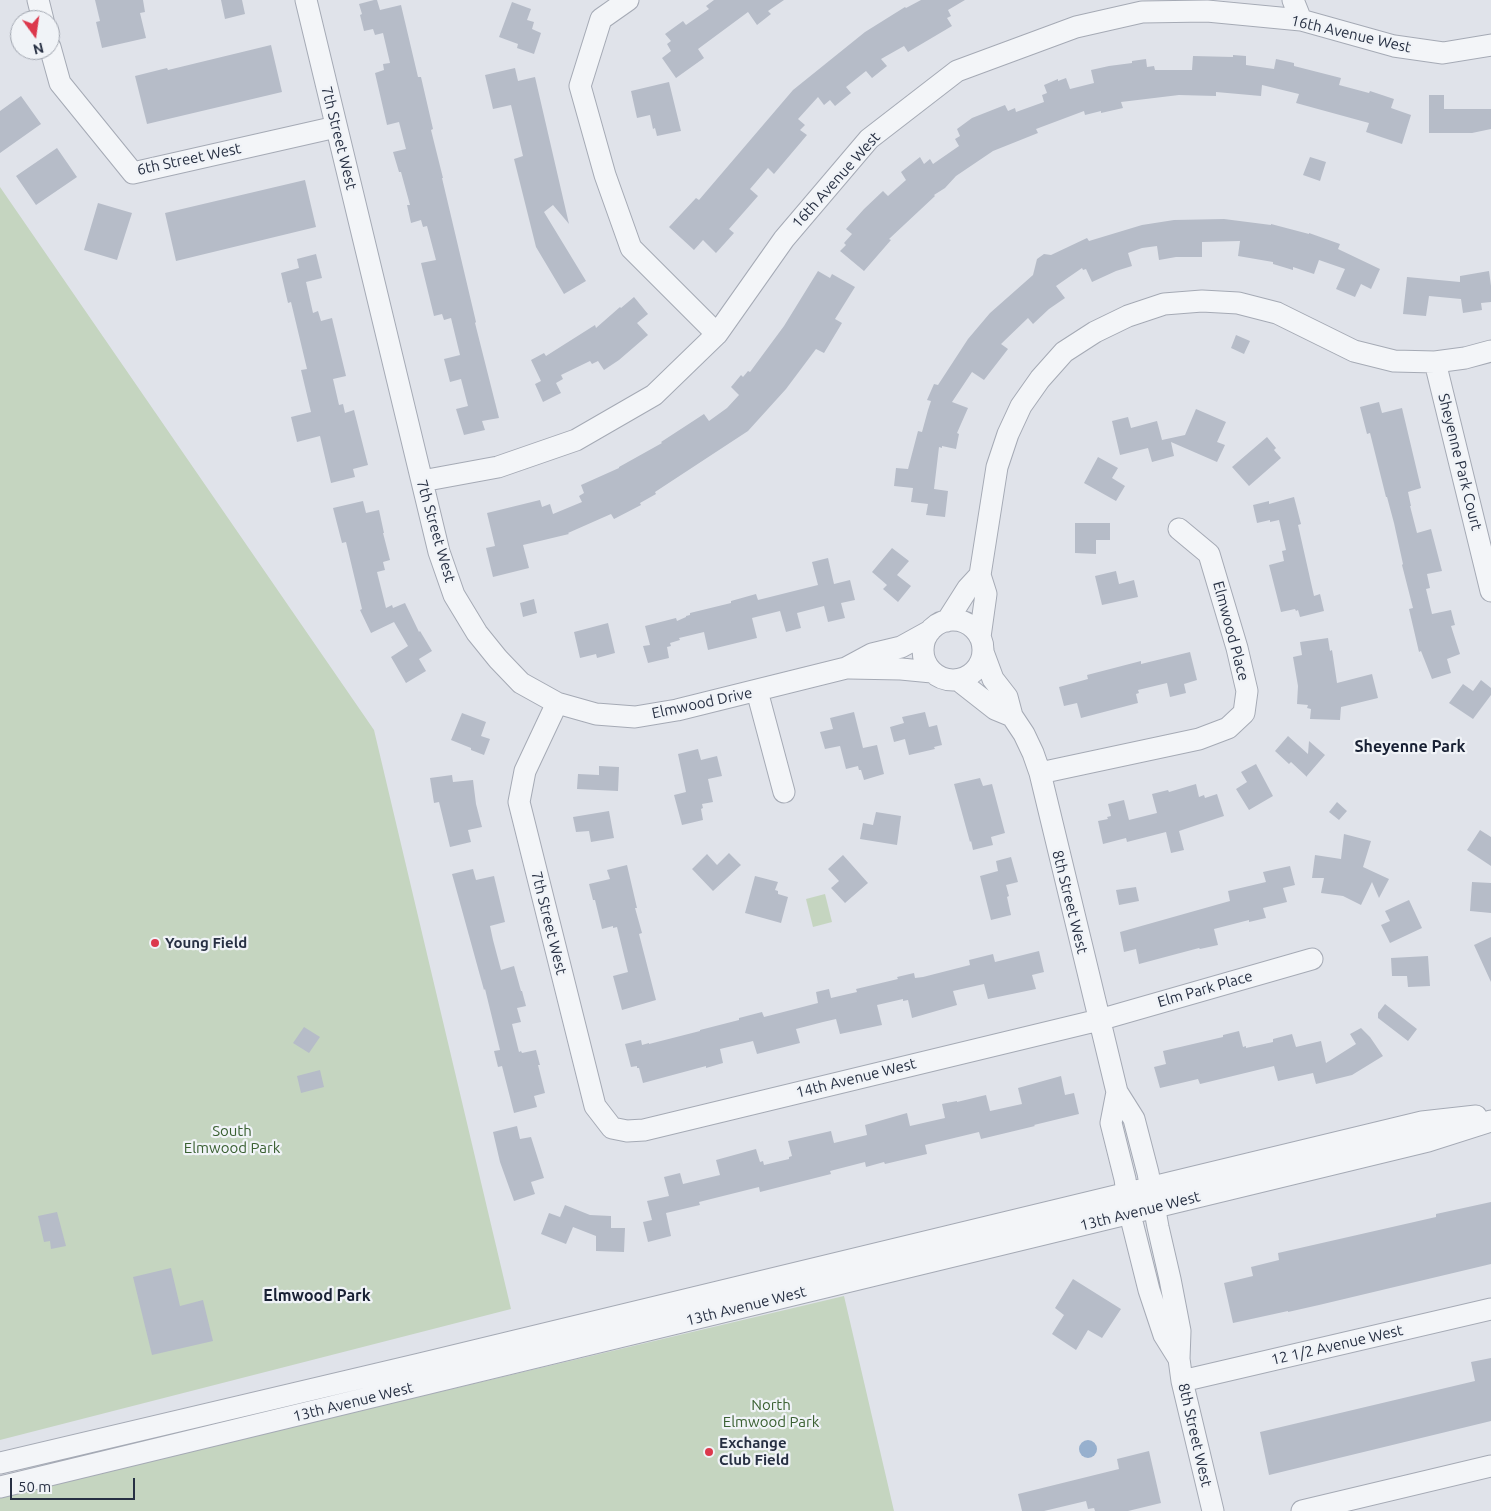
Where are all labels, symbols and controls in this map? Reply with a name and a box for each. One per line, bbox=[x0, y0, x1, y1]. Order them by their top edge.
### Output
north arrow bbox=[10, 10, 60, 60]
street label: 16th Avenue West bbox=[1289, 11, 1413, 57]
text: N bbox=[31, 40, 45, 58]
street label: 7th Street West bbox=[317, 84, 361, 192]
street label: 16th Avenue West bbox=[788, 128, 884, 232]
street label: 6th Street West bbox=[135, 139, 243, 179]
street label: Sheyenne Park Court bbox=[1434, 392, 1486, 532]
street label: 7th Street West bbox=[413, 478, 459, 584]
street label: Elmwood Place bbox=[1209, 579, 1253, 683]
street label: Elmwood Drive bbox=[650, 684, 754, 722]
district label: Sheyenne Park bbox=[1354, 737, 1466, 757]
street label: 8th Street West bbox=[1048, 848, 1092, 956]
street label: 7th Street West bbox=[527, 869, 571, 977]
place label: Young Field bbox=[165, 934, 247, 952]
marker: Young Field bbox=[149, 937, 161, 949]
street label: Elm Park Place bbox=[1156, 967, 1254, 1011]
street label: 14th Avenue West bbox=[794, 1054, 918, 1102]
park label: South Elmwood Park bbox=[184, 1122, 280, 1157]
street label: 13th Avenue West bbox=[1078, 1187, 1202, 1235]
street label: 13th Avenue West bbox=[684, 1282, 808, 1330]
district label: Elmwood Park bbox=[263, 1286, 371, 1306]
street label: 12 1/2 Avenue West bbox=[1269, 1321, 1405, 1369]
street label: 13th Avenue West bbox=[291, 1378, 415, 1426]
street label: 8th Street West bbox=[1174, 1381, 1216, 1489]
park label: North Elmwood Park bbox=[723, 1396, 819, 1431]
place label: Exchange Club Field bbox=[719, 1434, 789, 1469]
marker: Exchange Club Field bbox=[703, 1446, 715, 1458]
scale bar bbox=[12, 1468, 138, 1500]
text: 50 m bbox=[18, 1478, 51, 1495]

